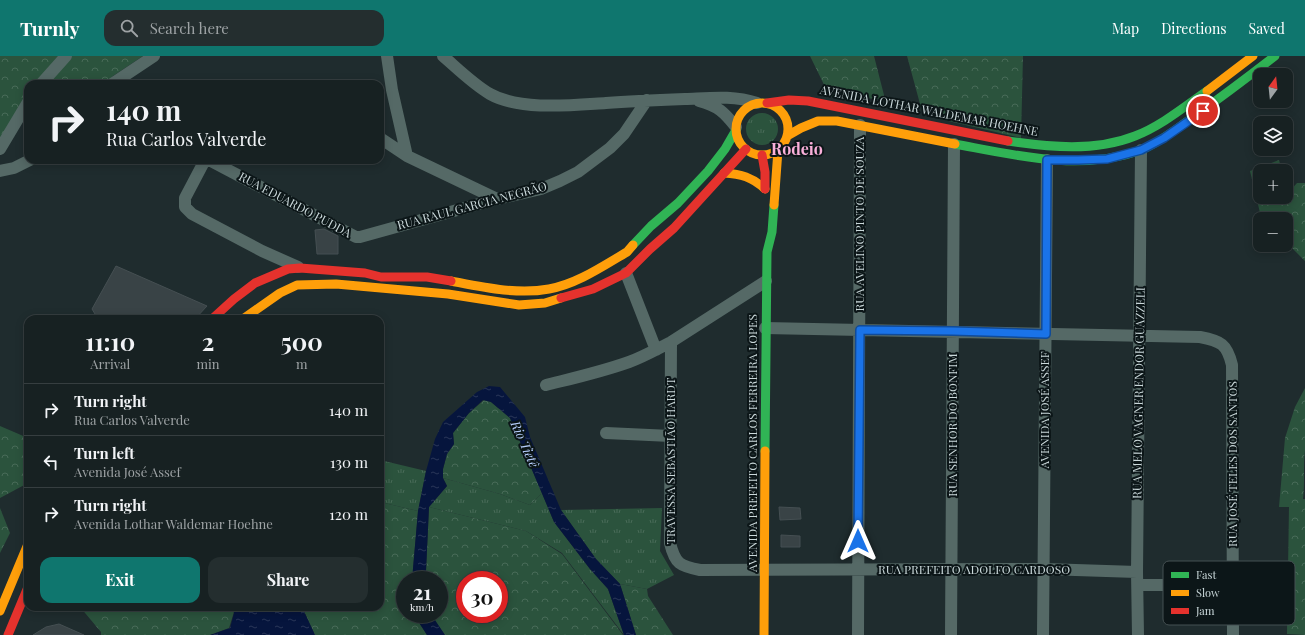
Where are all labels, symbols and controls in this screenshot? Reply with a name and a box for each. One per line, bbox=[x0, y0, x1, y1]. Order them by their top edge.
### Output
search box bbox=[104, 10, 384, 46]
text: Turnly bbox=[20, 15, 80, 41]
icon: search bbox=[118, 17, 140, 39]
text: Search here bbox=[150, 18, 229, 38]
text: Map bbox=[1112, 19, 1139, 38]
text: Directions bbox=[1161, 19, 1227, 38]
text: Saved bbox=[1249, 19, 1285, 38]
north arrow bbox=[1253, 68, 1293, 108]
map controls bbox=[1253, 68, 1293, 252]
street label: AVENIDA LOTHAR WALDEMAR HOEHNE bbox=[818, 81, 1040, 139]
text: 140 m bbox=[106, 91, 181, 128]
pin bbox=[1186, 94, 1220, 128]
icon: right bbox=[40, 96, 92, 148]
icon: arrive bbox=[1192, 100, 1214, 122]
button: layers bbox=[1253, 116, 1293, 156]
text: Rua Carlos Valverde bbox=[106, 127, 266, 151]
street label: RUA AVELINO PINTO DE SOUZA bbox=[851, 136, 867, 311]
district label: Rodeio bbox=[771, 138, 823, 159]
button: + bbox=[1253, 164, 1293, 204]
street label: RUA EDUARDO PUDDA bbox=[236, 168, 355, 241]
street label: RUA RAUL GARCIA NEGRÃO bbox=[395, 177, 548, 233]
button: − bbox=[1253, 212, 1293, 252]
street label: RUA MELO VAGNER ENDOR GUAZZELI bbox=[1128, 287, 1148, 499]
street label: AVENIDA PREFEITO CARLOS FERREIRA LOPES bbox=[744, 314, 760, 573]
text: 11:10 bbox=[85, 325, 135, 357]
text: 2 bbox=[202, 325, 214, 357]
text: 500 bbox=[281, 325, 323, 357]
street label: AVENIDA JOSÉ ASSEF bbox=[1036, 351, 1052, 470]
street label: RUA SENHOR DO BONFIM bbox=[944, 353, 960, 497]
text: Arrival bbox=[90, 355, 130, 372]
text: min bbox=[196, 355, 220, 372]
text: m bbox=[296, 355, 308, 372]
street label: TRAVESSA SEBASTIÃO HARDT bbox=[662, 377, 678, 544]
street label: RUA JOSÉ TELES DOS SANTOS bbox=[1224, 381, 1240, 547]
text: Turn right bbox=[74, 391, 147, 411]
icon: right bbox=[40, 399, 62, 421]
text: 140 m bbox=[329, 400, 368, 420]
text: Rua Carlos Valverde bbox=[74, 411, 190, 428]
water label: Rio Tietê bbox=[507, 417, 544, 471]
text: Turn left bbox=[74, 443, 135, 463]
icon: left bbox=[40, 451, 62, 473]
text: 130 m bbox=[330, 452, 368, 472]
text: Avenida José Assef bbox=[74, 463, 181, 480]
text: Turn right bbox=[74, 495, 147, 515]
icon: right bbox=[40, 503, 62, 525]
text: 120 m bbox=[329, 504, 368, 524]
text: Avenida Lothar Waldemar Hoehne bbox=[74, 515, 273, 532]
position arrow bbox=[837, 520, 879, 562]
button: Exit bbox=[40, 557, 200, 603]
button: Share bbox=[208, 557, 368, 603]
street label: RUA PREFEITO ADOLFO CARDOSO bbox=[878, 561, 1070, 577]
legend bbox=[1163, 561, 1295, 625]
text: Fast bbox=[1196, 567, 1216, 582]
speed limit sign: 30 bbox=[456, 571, 508, 623]
text: 21 bbox=[413, 578, 431, 605]
text: Slow bbox=[1196, 585, 1220, 600]
text: km/h bbox=[410, 600, 434, 614]
text: Jam bbox=[1195, 603, 1215, 618]

